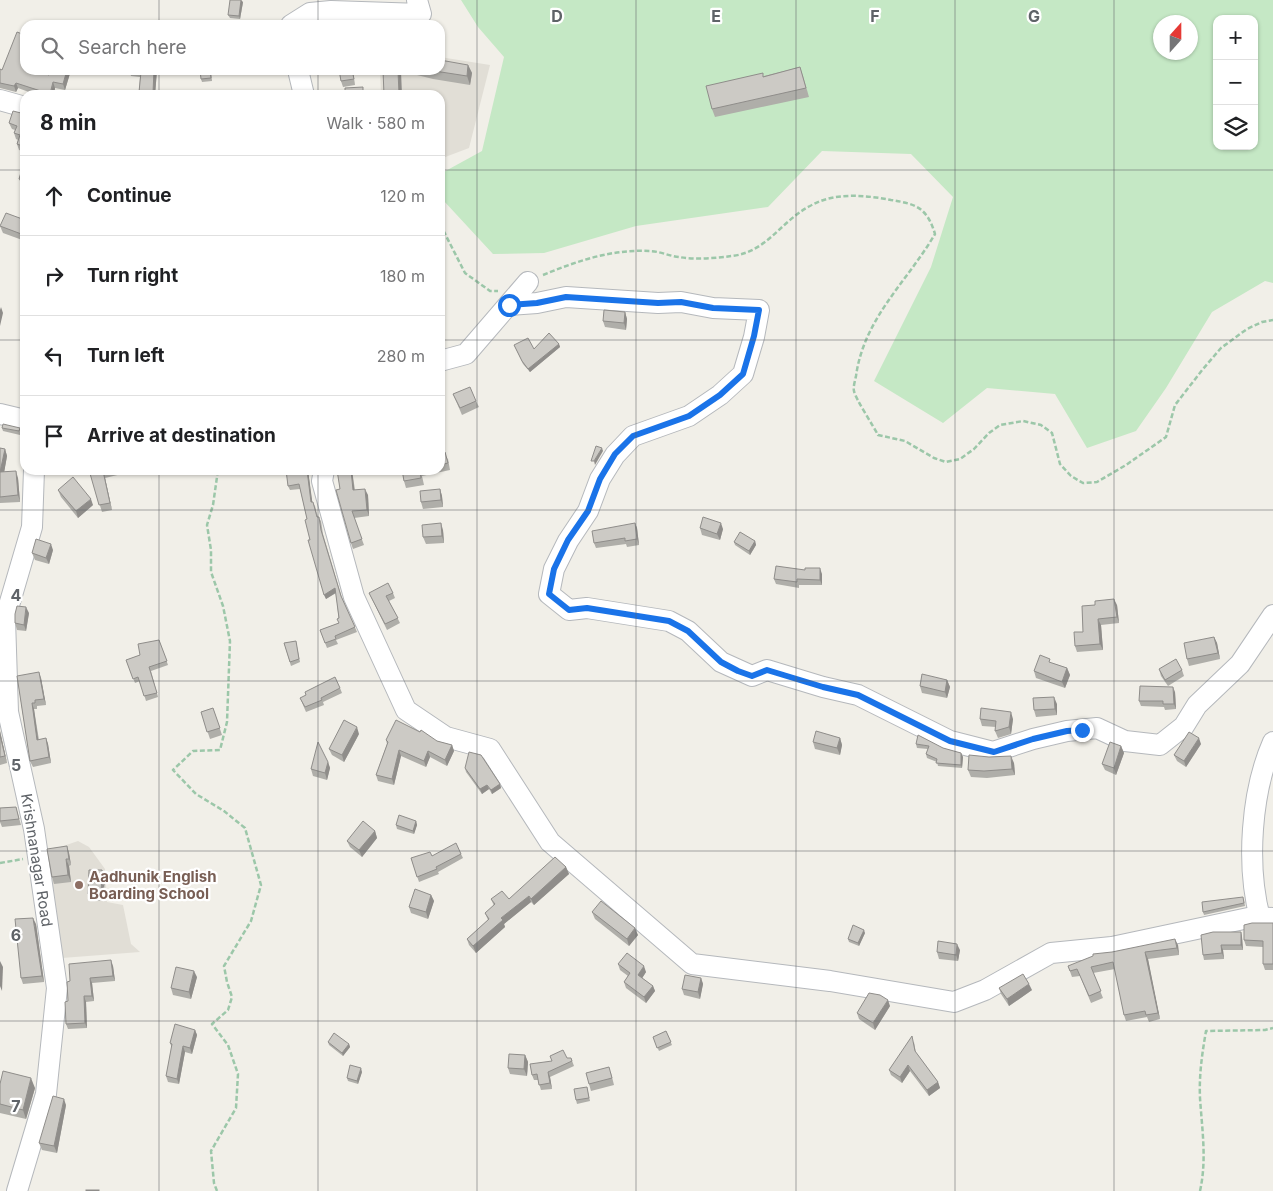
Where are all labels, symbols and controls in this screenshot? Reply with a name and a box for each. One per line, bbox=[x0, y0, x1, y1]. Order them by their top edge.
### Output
text: D bbox=[551, 6, 563, 26]
text: E bbox=[711, 6, 721, 26]
text: F bbox=[870, 6, 880, 26]
text: G bbox=[1028, 6, 1040, 26]
north arrow bbox=[1153, 15, 1198, 60]
map controls bbox=[1213, 15, 1258, 150]
button: + bbox=[1213, 15, 1258, 60]
search box bbox=[20, 20, 445, 75]
icon: search bbox=[38, 34, 66, 62]
text: Search here bbox=[78, 36, 187, 59]
button: − bbox=[1213, 60, 1258, 105]
button: layers bbox=[1213, 105, 1258, 150]
text: 8 min bbox=[40, 110, 97, 135]
text: Walk · 580 m bbox=[327, 113, 425, 133]
icon: ahead bbox=[40, 182, 68, 210]
text: Continue bbox=[87, 184, 172, 207]
text: 120 m bbox=[380, 186, 425, 206]
icon: right bbox=[40, 262, 68, 290]
text: Turn right bbox=[87, 264, 178, 287]
text: 180 m bbox=[380, 266, 425, 286]
route start bbox=[498, 294, 521, 317]
icon: left bbox=[40, 342, 68, 370]
text: Turn left bbox=[87, 344, 165, 367]
text: 280 m bbox=[377, 346, 425, 366]
icon: arrive bbox=[40, 422, 68, 450]
text: Arrive at destination bbox=[87, 424, 276, 447]
text: 4 bbox=[11, 585, 22, 605]
route end bbox=[1071, 719, 1094, 742]
text: 5 bbox=[11, 755, 21, 775]
street label: Krishnanagar Road bbox=[17, 792, 57, 928]
place label: Aadhunik English Boarding School bbox=[89, 867, 217, 903]
marker: Aadhunik English Boarding School bbox=[73, 879, 85, 891]
text: 6 bbox=[11, 925, 21, 945]
text: 7 bbox=[11, 1096, 21, 1116]

